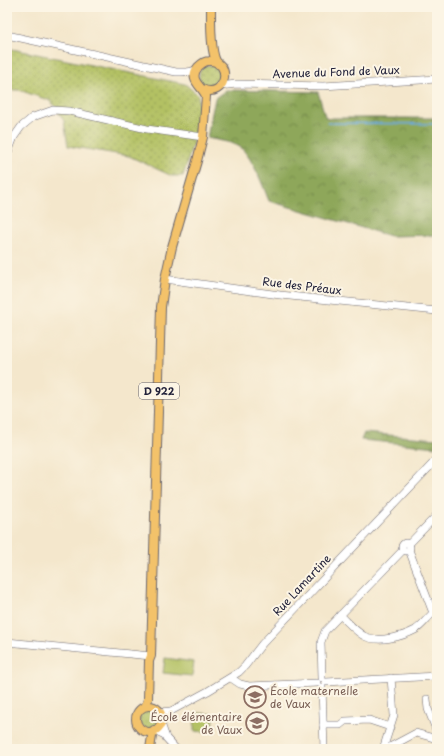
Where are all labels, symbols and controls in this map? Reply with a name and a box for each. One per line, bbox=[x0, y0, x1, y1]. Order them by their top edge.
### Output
street label: Avenue du Fond de Vaux bbox=[272, 61, 400, 82]
street label: Rue des Préaux bbox=[262, 272, 343, 299]
road number: D 922 bbox=[139, 383, 179, 399]
street label: Rue Lamartine bbox=[269, 550, 335, 619]
place label: École maternelle de Vaux bbox=[270, 682, 358, 712]
school or university icon: École maternelle de Vaux bbox=[242, 684, 268, 710]
place label: École élémentaire de Vaux bbox=[151, 708, 243, 738]
school or university icon: École élémentaire de Vaux bbox=[244, 710, 270, 736]

